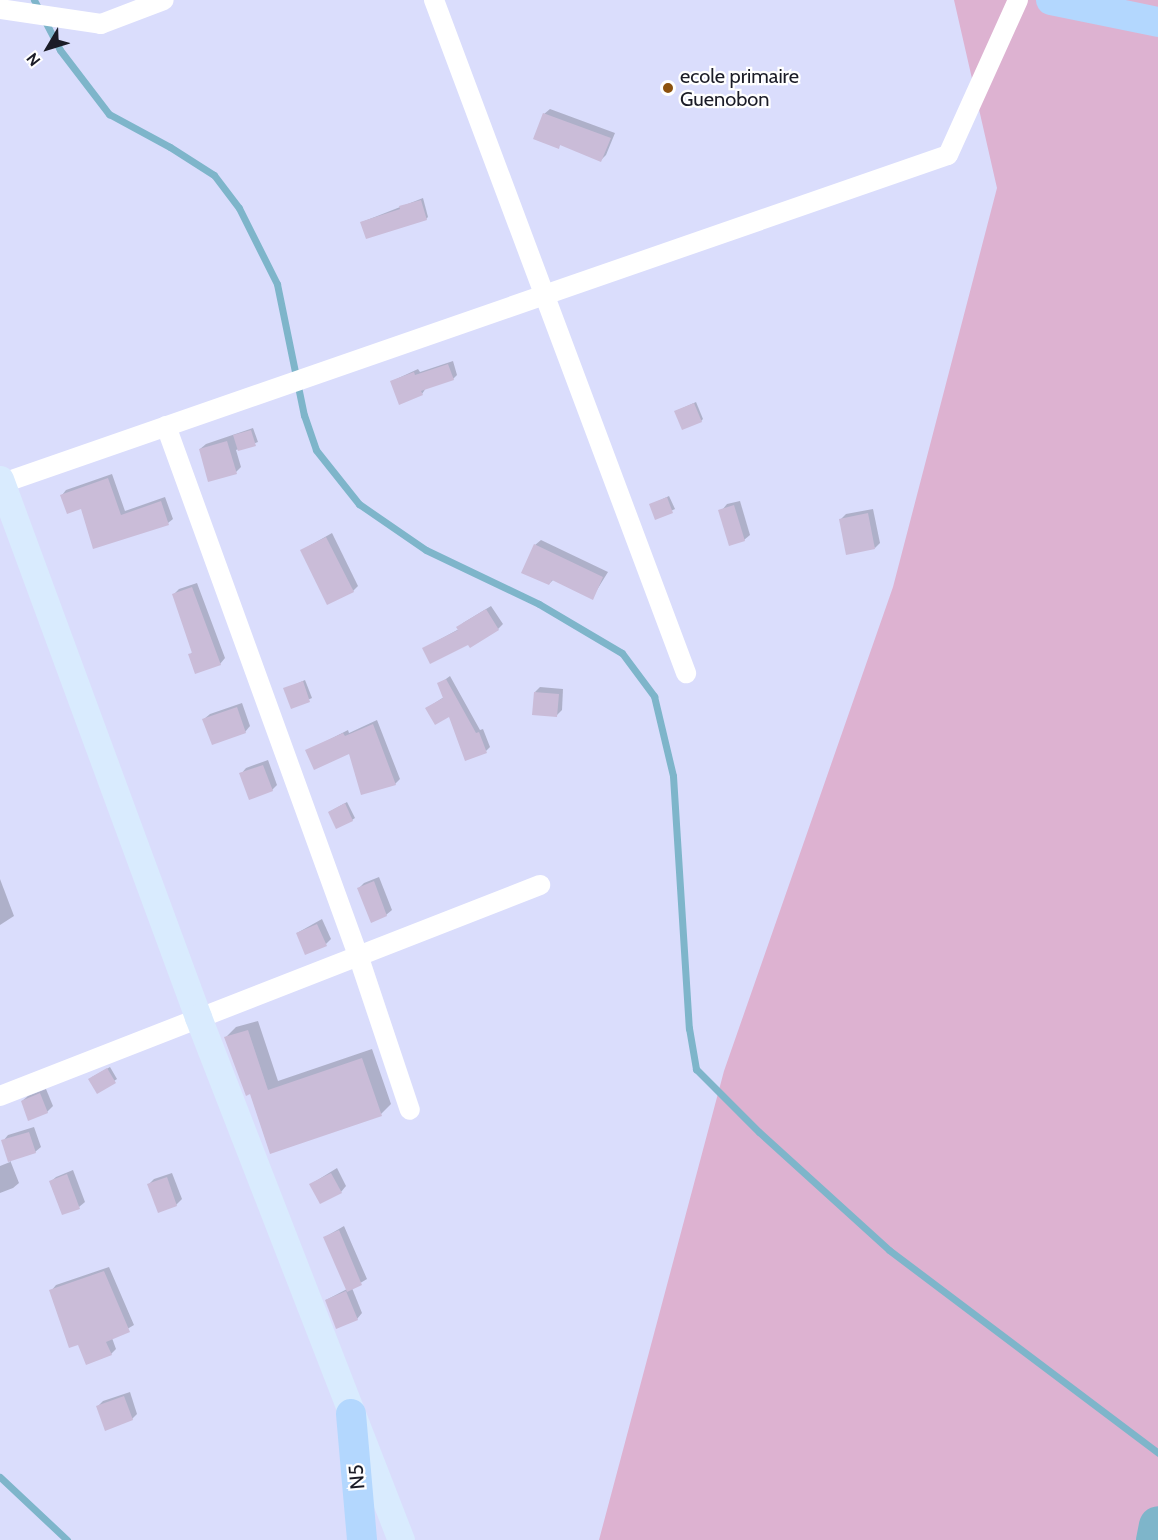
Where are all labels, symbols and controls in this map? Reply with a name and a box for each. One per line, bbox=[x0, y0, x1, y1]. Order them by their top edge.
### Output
north arrow bbox=[18, 18, 78, 78]
text: N bbox=[22, 49, 44, 70]
place label: ecole primaire Guenobon bbox=[680, 64, 799, 111]
marker: ecole primaire Guenobon bbox=[661, 81, 675, 95]
street label: N5 bbox=[344, 1464, 370, 1490]

